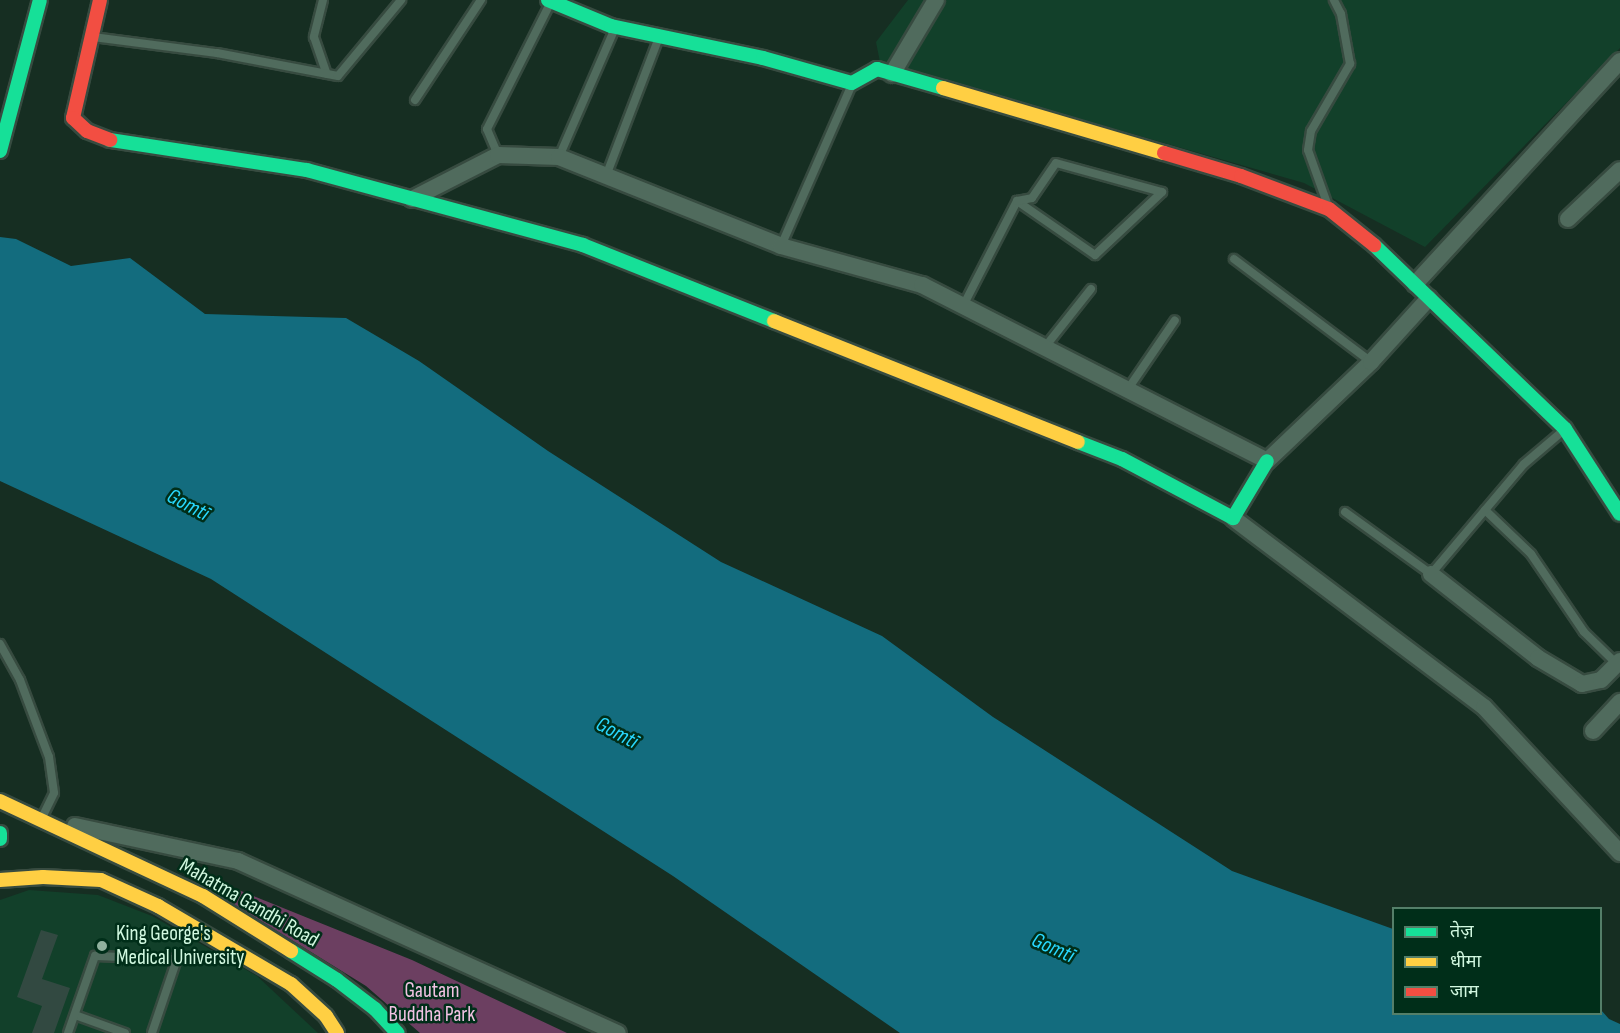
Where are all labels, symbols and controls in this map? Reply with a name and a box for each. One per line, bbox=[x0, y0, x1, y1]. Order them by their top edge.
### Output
water label: Gomtī bbox=[162, 483, 214, 527]
water label: Gomtī bbox=[591, 711, 643, 755]
street label: Mahatma Gandhi Road bbox=[175, 853, 323, 953]
legend bbox=[1392, 907, 1602, 1015]
place label: King George's Medical University bbox=[116, 921, 244, 971]
text: तेज़ bbox=[1450, 921, 1474, 942]
water label: Gomtī bbox=[1027, 927, 1079, 969]
marker: King George's Medical University bbox=[93, 937, 111, 955]
text: धीमा bbox=[1450, 951, 1481, 972]
park label: Gautam Buddha Park bbox=[389, 978, 475, 1028]
text: जाम bbox=[1450, 981, 1479, 1002]

